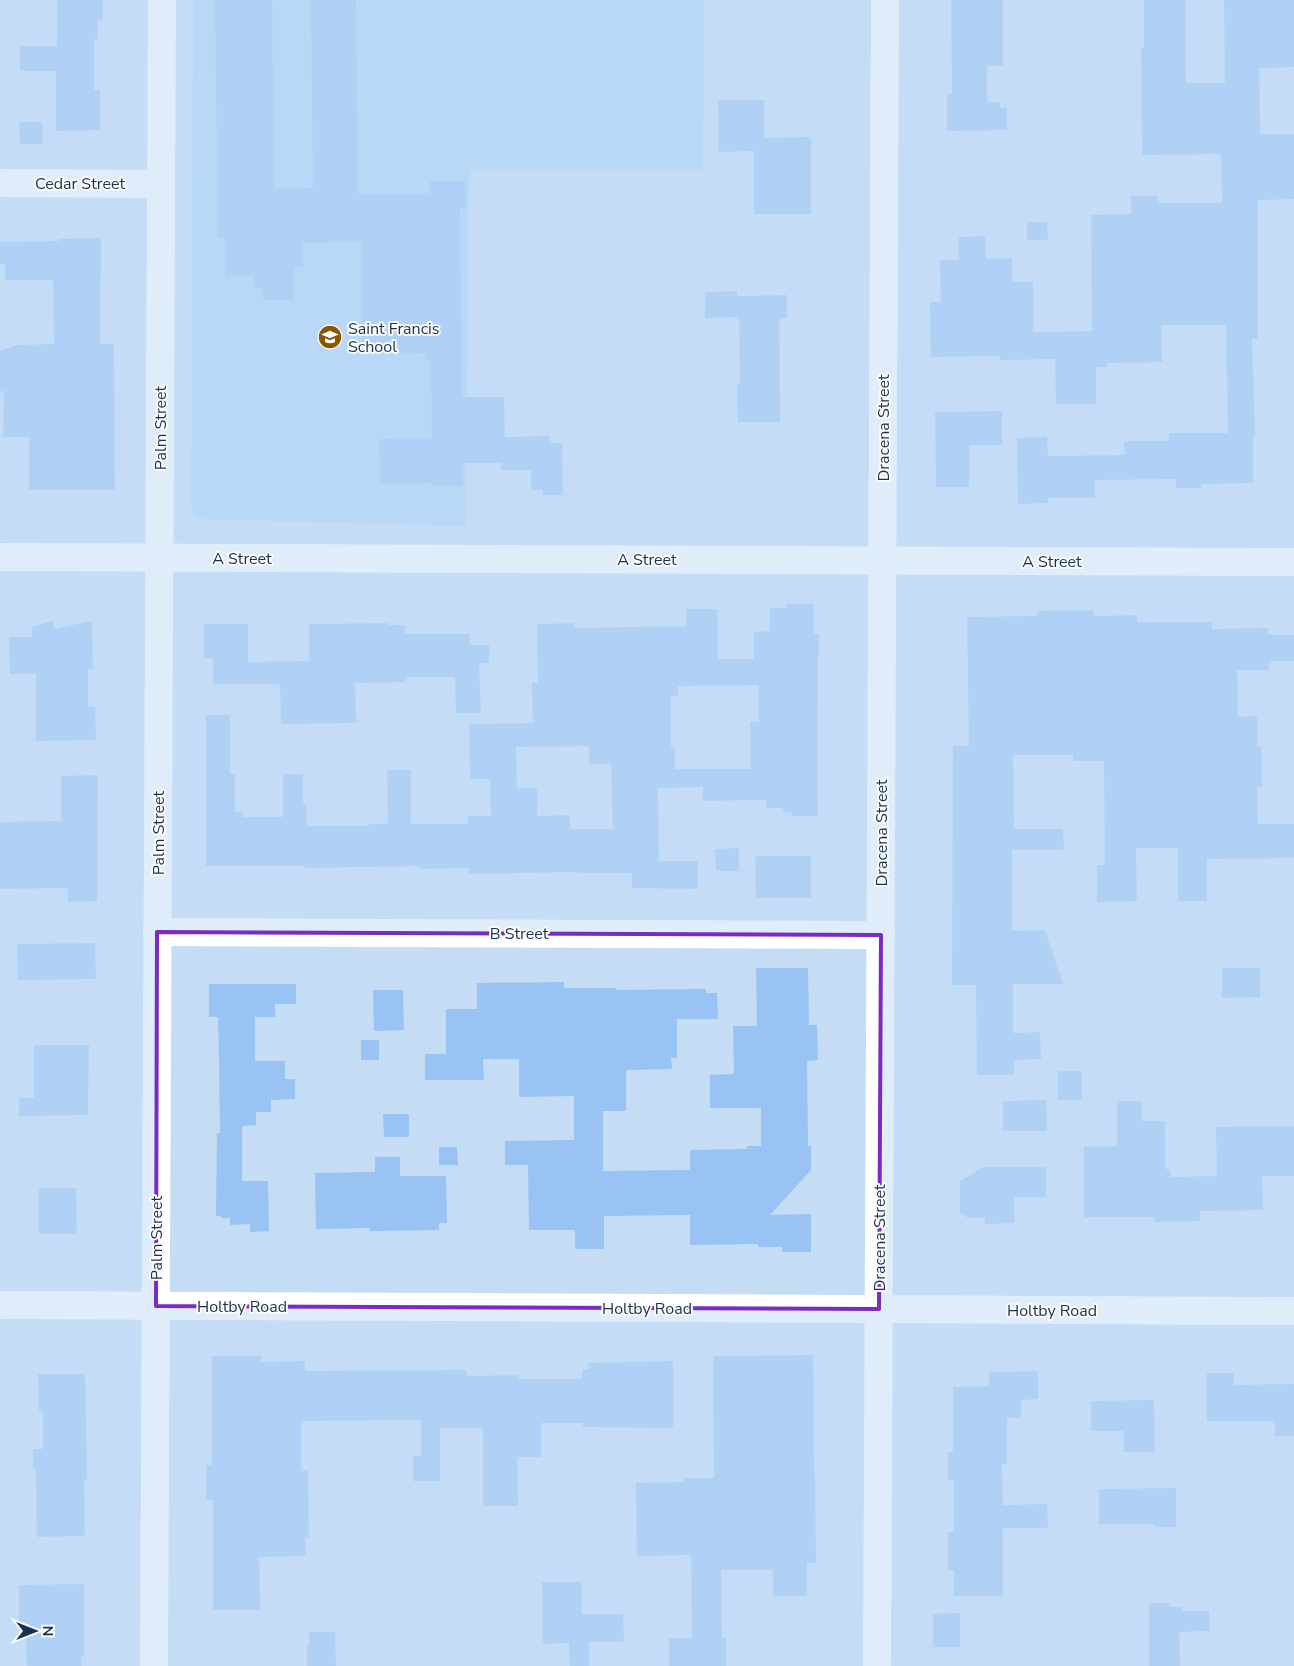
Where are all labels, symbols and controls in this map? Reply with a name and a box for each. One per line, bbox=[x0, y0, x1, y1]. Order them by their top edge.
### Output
street label: Cedar Street bbox=[35, 173, 125, 195]
place label: Saint Francis School bbox=[348, 318, 439, 358]
school or university icon: Saint Francis School bbox=[317, 324, 343, 350]
street label: Dracena Street bbox=[873, 374, 895, 482]
street label: Palm Street bbox=[150, 385, 172, 470]
street label: A Street bbox=[212, 548, 272, 570]
street label: A Street bbox=[617, 549, 677, 571]
street label: A Street bbox=[1022, 551, 1082, 573]
street label: Dracena Street bbox=[871, 779, 893, 887]
street label: Palm Street bbox=[148, 790, 170, 875]
street label: B Street bbox=[490, 923, 549, 945]
street label: Dracena Street bbox=[869, 1184, 891, 1292]
street label: Palm Street bbox=[146, 1195, 168, 1280]
street label: Holtby Road bbox=[197, 1296, 287, 1318]
street label: Holtby Road bbox=[602, 1298, 692, 1320]
street label: Holtby Road bbox=[1007, 1300, 1097, 1322]
north arrow bbox=[10, 1606, 60, 1656]
text: N bbox=[38, 1626, 57, 1636]

